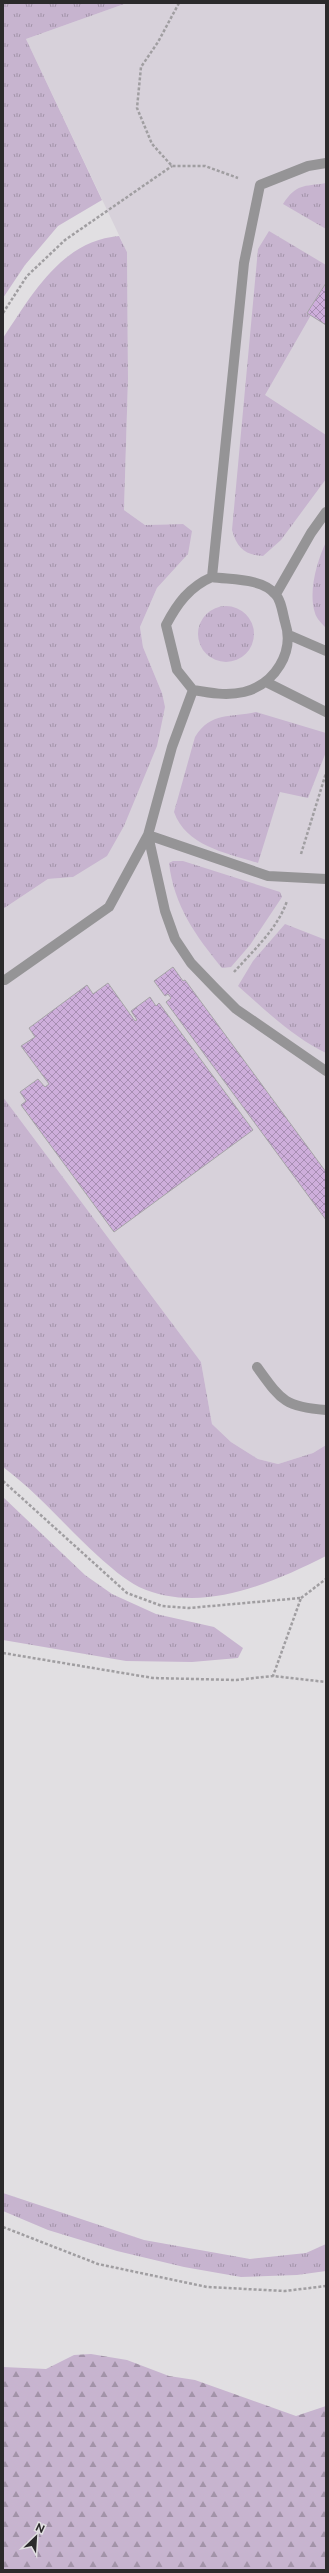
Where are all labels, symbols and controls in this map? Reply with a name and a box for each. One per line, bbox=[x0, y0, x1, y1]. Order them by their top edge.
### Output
north arrow bbox=[16, 2517, 56, 2557]
text: N bbox=[33, 2521, 47, 2536]

